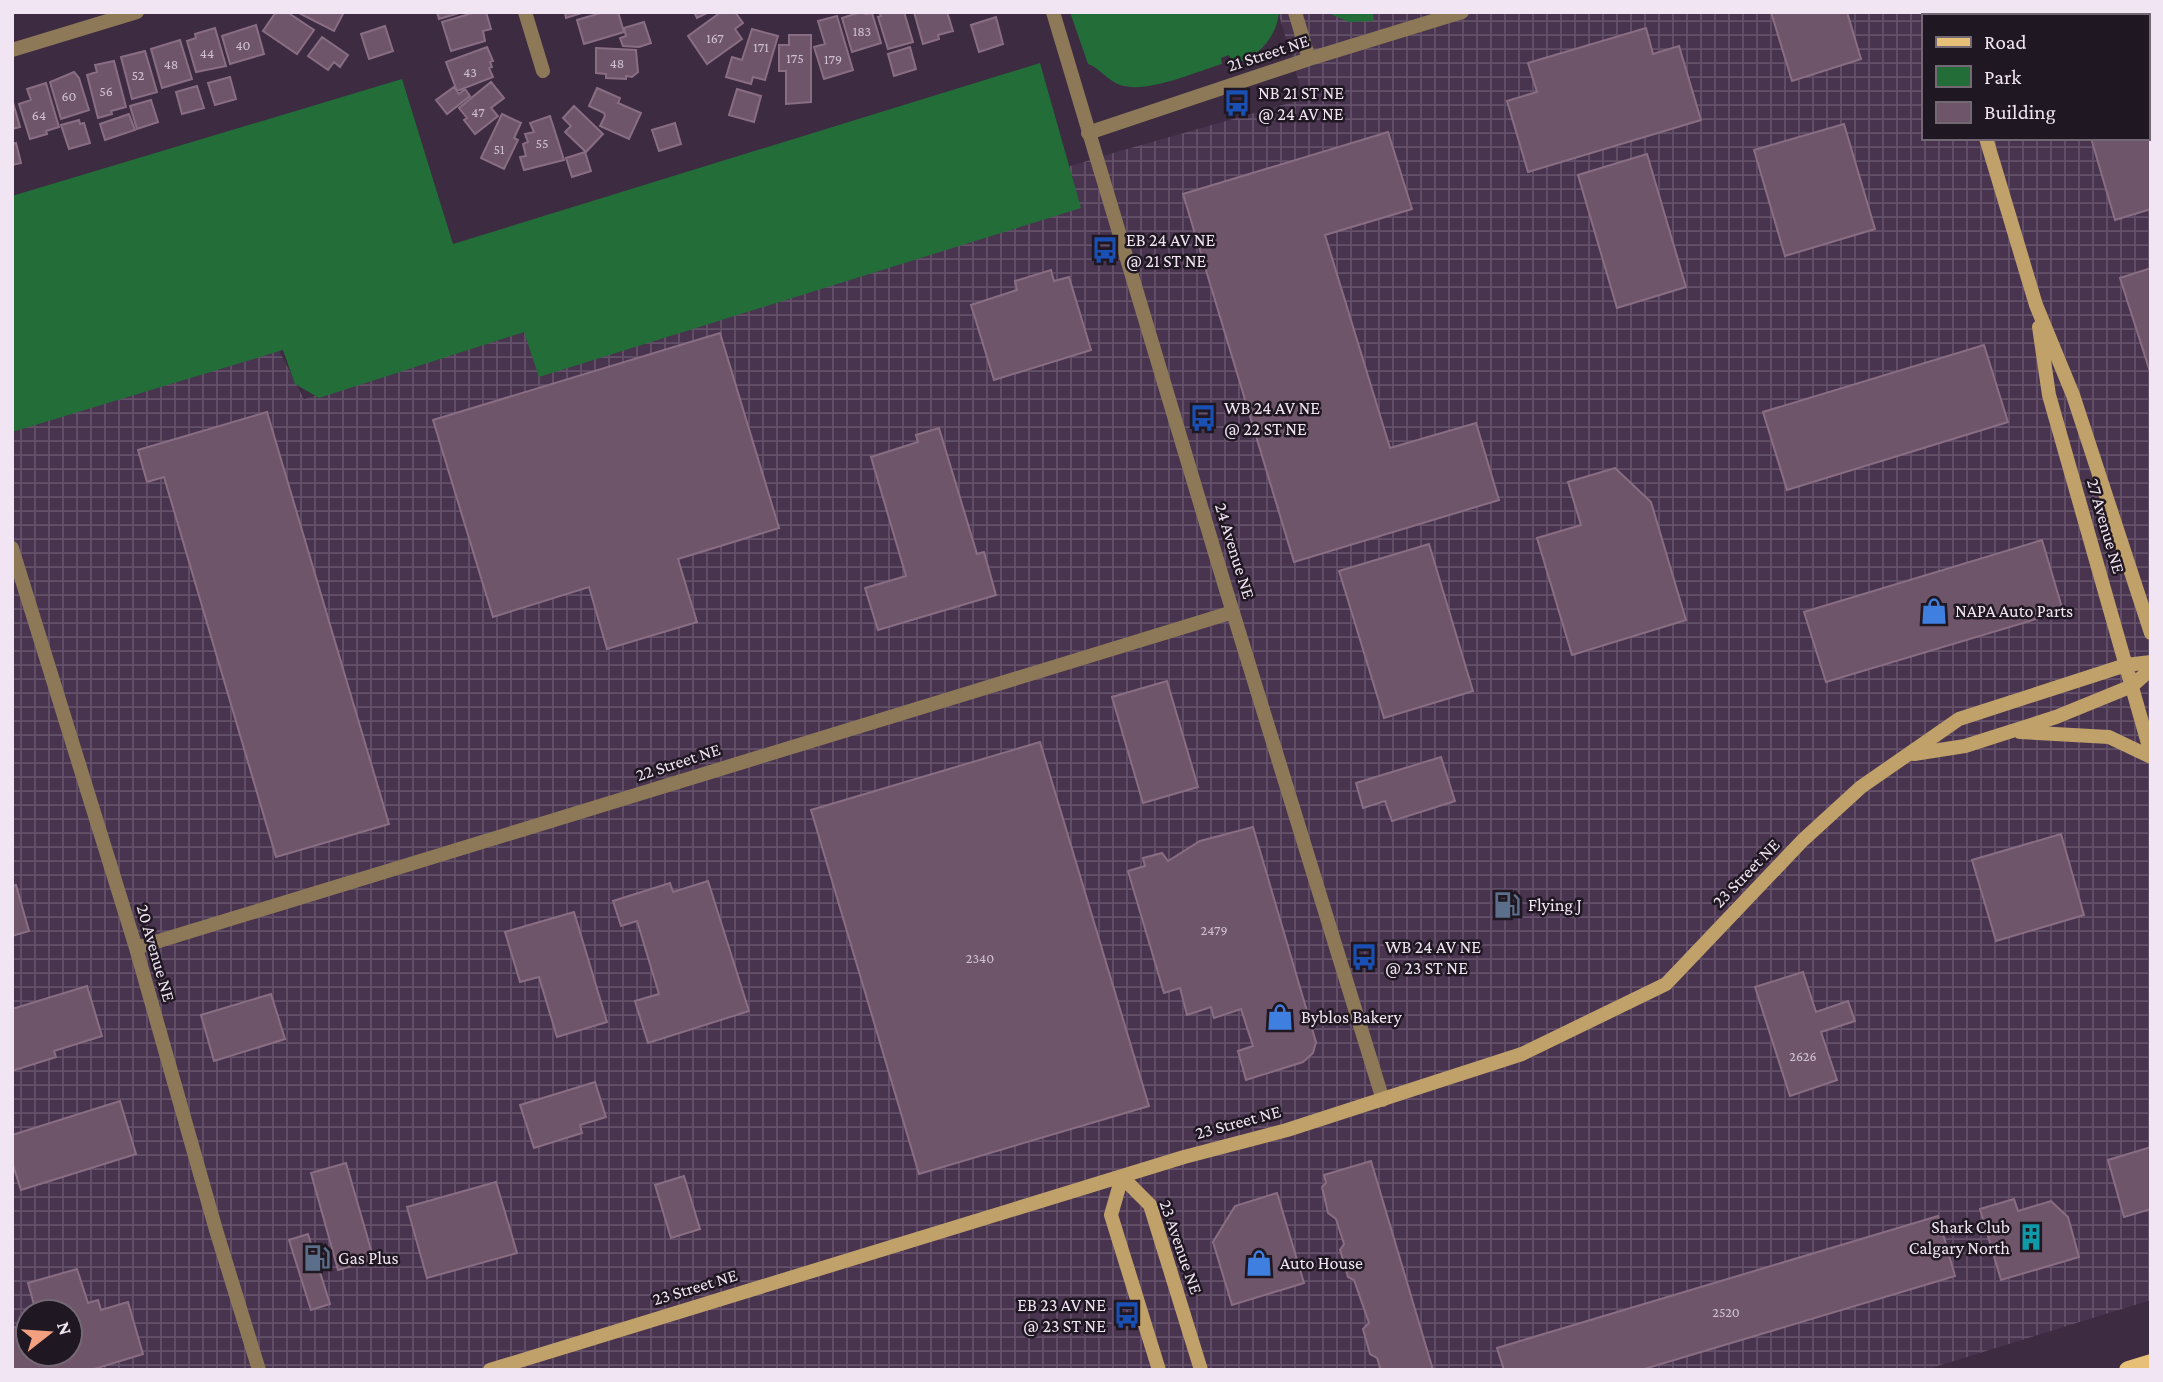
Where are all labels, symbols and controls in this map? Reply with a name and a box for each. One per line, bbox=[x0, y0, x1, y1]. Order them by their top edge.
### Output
legend bbox=[1922, 14, 2149, 140]
house number: 183 bbox=[853, 23, 871, 39]
house number: 167 bbox=[706, 30, 724, 46]
street label: 21 Street NE bbox=[1224, 30, 1312, 76]
text: Road bbox=[1984, 30, 2027, 54]
house number: 40 bbox=[235, 37, 251, 53]
house number: 171 bbox=[753, 39, 769, 55]
house number: 44 bbox=[200, 45, 214, 61]
house number: 175 bbox=[786, 50, 804, 66]
house number: 179 bbox=[824, 51, 842, 67]
house number: 48 bbox=[610, 55, 624, 71]
house number: 48 bbox=[164, 56, 178, 72]
house number: 43 bbox=[463, 64, 477, 80]
text: Park bbox=[1984, 65, 2021, 89]
house number: 52 bbox=[132, 67, 145, 83]
house number: 56 bbox=[99, 83, 113, 99]
place label: NB 21 ST NE @ 24 AV NE bbox=[1258, 83, 1344, 124]
house number: 60 bbox=[61, 88, 77, 104]
bus stop icon: NB 21 ST NE @ 24 AV NE bbox=[1222, 88, 1252, 118]
text: Building bbox=[1984, 100, 2056, 124]
house number: 47 bbox=[471, 104, 485, 120]
house number: 64 bbox=[32, 107, 46, 123]
house number: 55 bbox=[535, 135, 549, 151]
house number: 51 bbox=[493, 141, 505, 157]
place label: EB 24 AV NE @ 21 ST NE bbox=[1126, 230, 1216, 271]
bus stop icon: EB 24 AV NE @ 21 ST NE bbox=[1090, 235, 1120, 265]
place label: WB 24 AV NE @ 22 ST NE bbox=[1224, 398, 1320, 439]
bus stop icon: WB 24 AV NE @ 22 ST NE bbox=[1188, 403, 1218, 433]
street label: 27 Avenue NE bbox=[2083, 476, 2129, 576]
street label: 24 Avenue NE bbox=[1211, 501, 1259, 602]
shop icon: NAPA Auto Parts bbox=[1919, 596, 1949, 626]
place label: NAPA Auto Parts bbox=[1955, 601, 2073, 621]
street label: 22 Street NE bbox=[633, 739, 723, 785]
street label: 23 Street NE bbox=[1708, 834, 1784, 911]
fuel station icon: Flying J bbox=[1492, 890, 1522, 920]
place label: Flying J bbox=[1528, 895, 1582, 915]
street label: 20 Avenue NE bbox=[133, 902, 179, 1004]
house number: 2479 bbox=[1200, 922, 1228, 938]
place label: WB 24 AV NE @ 23 ST NE bbox=[1385, 937, 1481, 978]
bus stop icon: WB 24 AV NE @ 23 ST NE bbox=[1349, 942, 1379, 972]
house number: 2340 bbox=[966, 950, 994, 966]
shop icon: Byblos Bakery bbox=[1265, 1002, 1295, 1032]
place label: Byblos Bakery bbox=[1301, 1007, 1402, 1027]
house number: 2626 bbox=[1789, 1048, 1817, 1064]
street label: 23 Street NE bbox=[1193, 1101, 1283, 1143]
street label: 23 Avenue NE bbox=[1156, 1197, 1207, 1297]
place label: Shark Club Calgary North bbox=[1909, 1217, 2010, 1258]
building icon: Shark Club Calgary North bbox=[2016, 1222, 2046, 1252]
fuel station icon: Gas Plus bbox=[302, 1243, 332, 1273]
place label: Gas Plus bbox=[338, 1248, 399, 1268]
shop icon: Auto House bbox=[1244, 1248, 1274, 1278]
place label: Auto House bbox=[1280, 1253, 1363, 1273]
street label: 23 Street NE bbox=[650, 1265, 740, 1309]
place label: EB 23 AV NE @ 23 ST NE bbox=[1017, 1295, 1106, 1336]
north arrow bbox=[14, 1298, 84, 1368]
bus stop icon: EB 23 AV NE @ 23 ST NE bbox=[1112, 1300, 1142, 1330]
house number: 2520 bbox=[1712, 1304, 1740, 1320]
text: N bbox=[53, 1319, 77, 1337]

